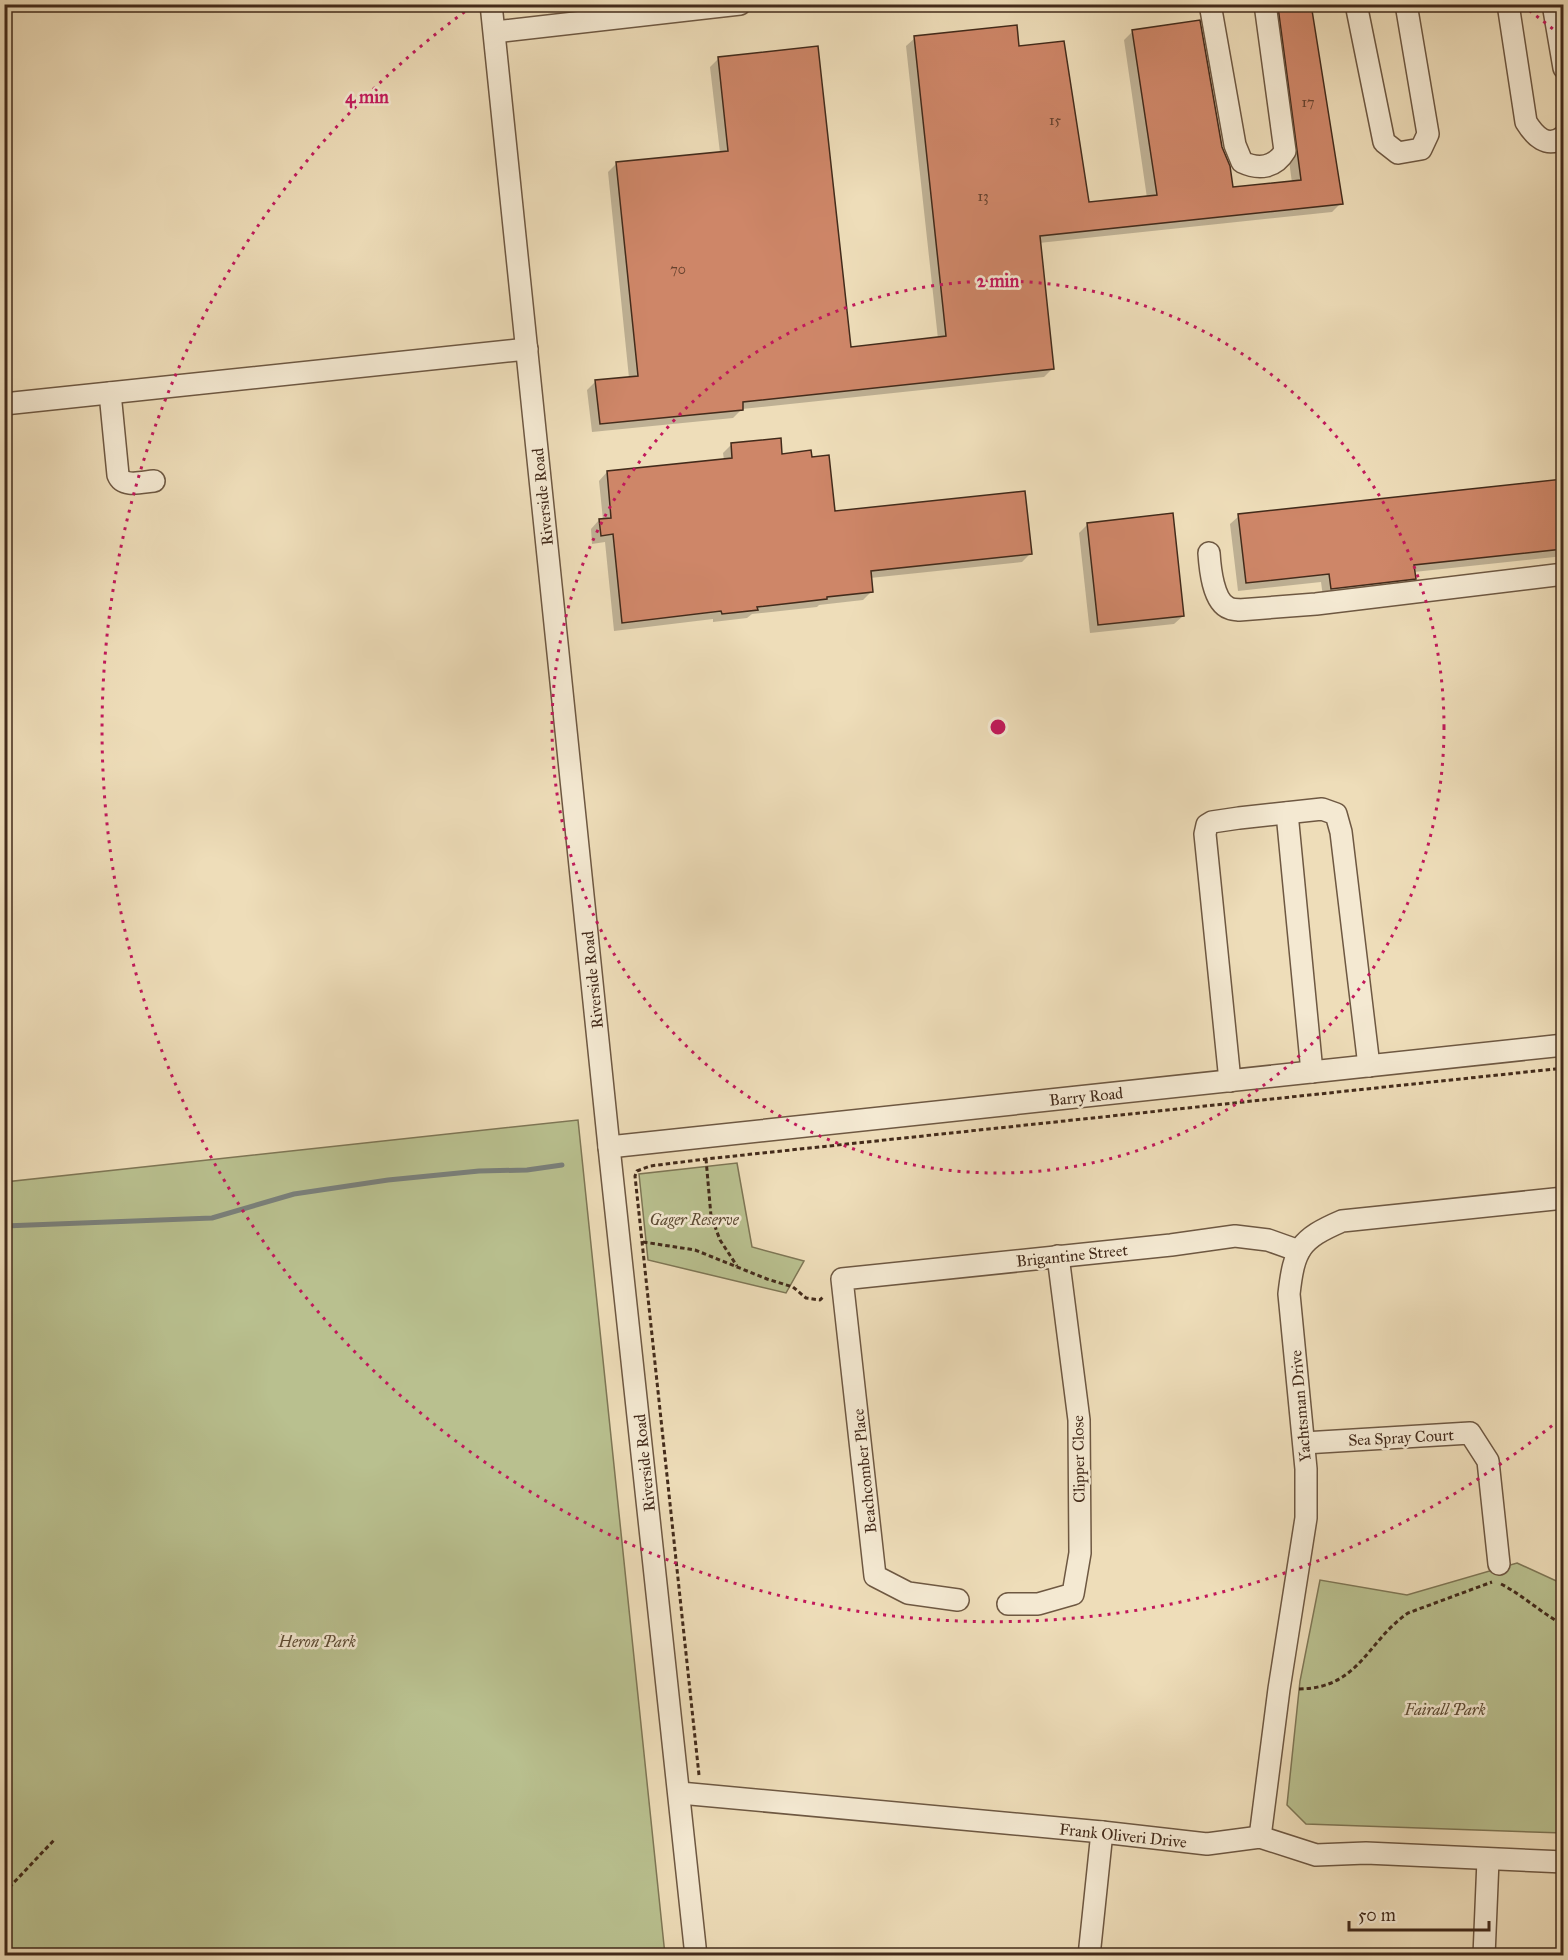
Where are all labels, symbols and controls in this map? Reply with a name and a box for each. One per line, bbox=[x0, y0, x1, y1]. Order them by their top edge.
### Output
text: 4 min bbox=[345, 86, 389, 109]
house number: 17 bbox=[1301, 94, 1315, 111]
house number: 15 bbox=[1049, 112, 1061, 129]
house number: 13 bbox=[977, 188, 989, 205]
house number: 70 bbox=[670, 261, 686, 278]
text: 2 min bbox=[977, 270, 1020, 292]
street label: Riverside Road bbox=[528, 447, 557, 547]
centre of rings bbox=[988, 717, 1008, 737]
street label: Riverside Road bbox=[578, 930, 607, 1030]
street label: Barry Road bbox=[1048, 1083, 1124, 1110]
park label: Gager Reserve bbox=[649, 1210, 740, 1229]
street label: Brigantine Street bbox=[1015, 1240, 1129, 1272]
street label: Yachtsman Drive bbox=[1286, 1349, 1315, 1463]
street label: Beachcomber Place bbox=[848, 1407, 881, 1534]
street label: Riverside Road bbox=[630, 1413, 659, 1513]
street label: Clipper Close bbox=[1068, 1415, 1089, 1503]
street label: Sea Spray Court bbox=[1348, 1425, 1455, 1450]
park label: Heron Park bbox=[277, 1632, 356, 1651]
park label: Fairall Park bbox=[1403, 1700, 1486, 1719]
street label: Frank Oliveri Drive bbox=[1058, 1819, 1188, 1852]
scale bar bbox=[1349, 1894, 1488, 1932]
text: 50 m bbox=[1358, 1904, 1396, 1926]

